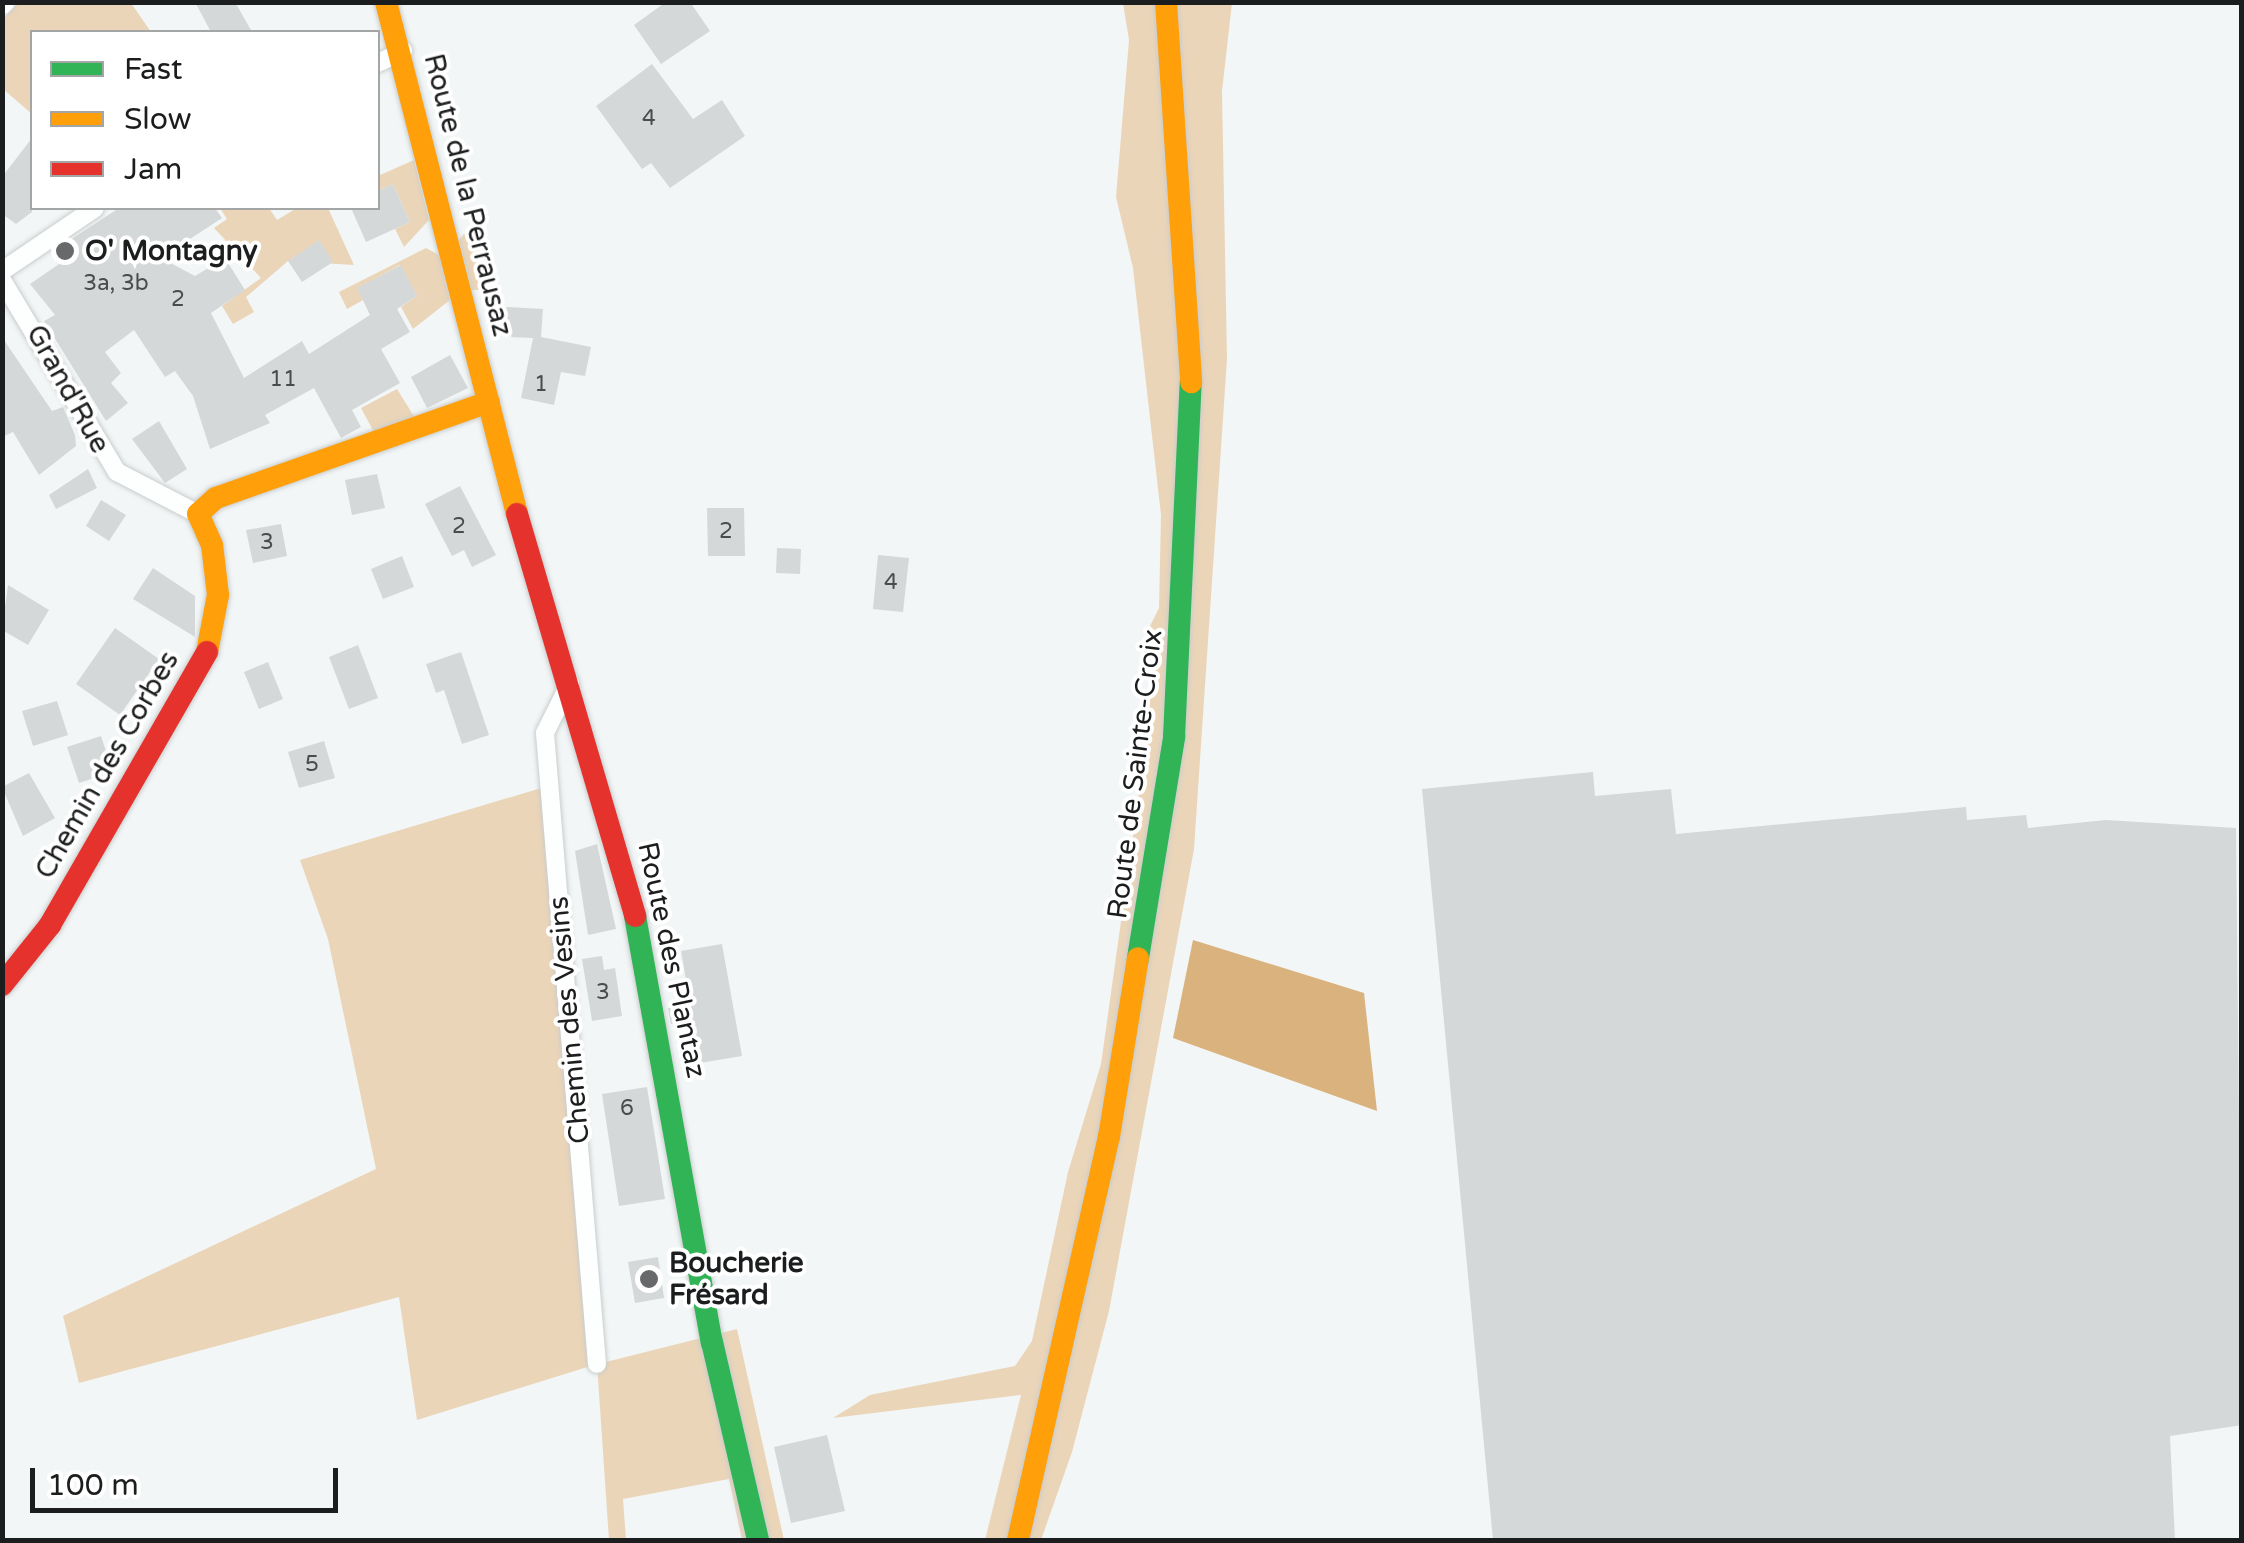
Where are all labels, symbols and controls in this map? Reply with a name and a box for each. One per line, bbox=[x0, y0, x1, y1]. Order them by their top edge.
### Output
legend bbox=[30, 30, 380, 210]
street label: Route de la Perrausaz bbox=[417, 50, 519, 340]
text: Fast bbox=[124, 51, 183, 88]
text: Slow bbox=[124, 101, 192, 138]
house number: 4 bbox=[642, 106, 656, 132]
text: Jam bbox=[124, 151, 182, 188]
place label: O' Montagny bbox=[85, 234, 258, 268]
marker: O' Montagny bbox=[54, 240, 76, 262]
house number: 3a, 3b bbox=[83, 271, 149, 297]
house number: 2 bbox=[171, 287, 185, 313]
street label: Grand'Rue bbox=[19, 319, 117, 459]
house number: 11 bbox=[269, 367, 297, 393]
house number: 1 bbox=[534, 372, 548, 398]
house number: 2 bbox=[452, 514, 466, 540]
house number: 2 bbox=[719, 519, 733, 545]
house number: 3 bbox=[260, 530, 274, 556]
house number: 4 bbox=[884, 570, 898, 596]
street label: Route de Sainte-Croix bbox=[1101, 627, 1169, 921]
street label: Chemin des Corbes bbox=[28, 645, 186, 885]
house number: 5 bbox=[305, 752, 319, 778]
street label: Route des Plantaz bbox=[631, 839, 713, 1081]
street label: Chemin des Vesins bbox=[541, 895, 597, 1145]
house number: 3 bbox=[596, 980, 610, 1006]
house number: 6 bbox=[620, 1096, 634, 1122]
place label: Boucherie Frésard bbox=[669, 1246, 804, 1312]
marker: Boucherie Frésard bbox=[638, 1268, 660, 1290]
scale bar bbox=[35, 1448, 342, 1510]
text: 100 m bbox=[47, 1467, 139, 1504]

